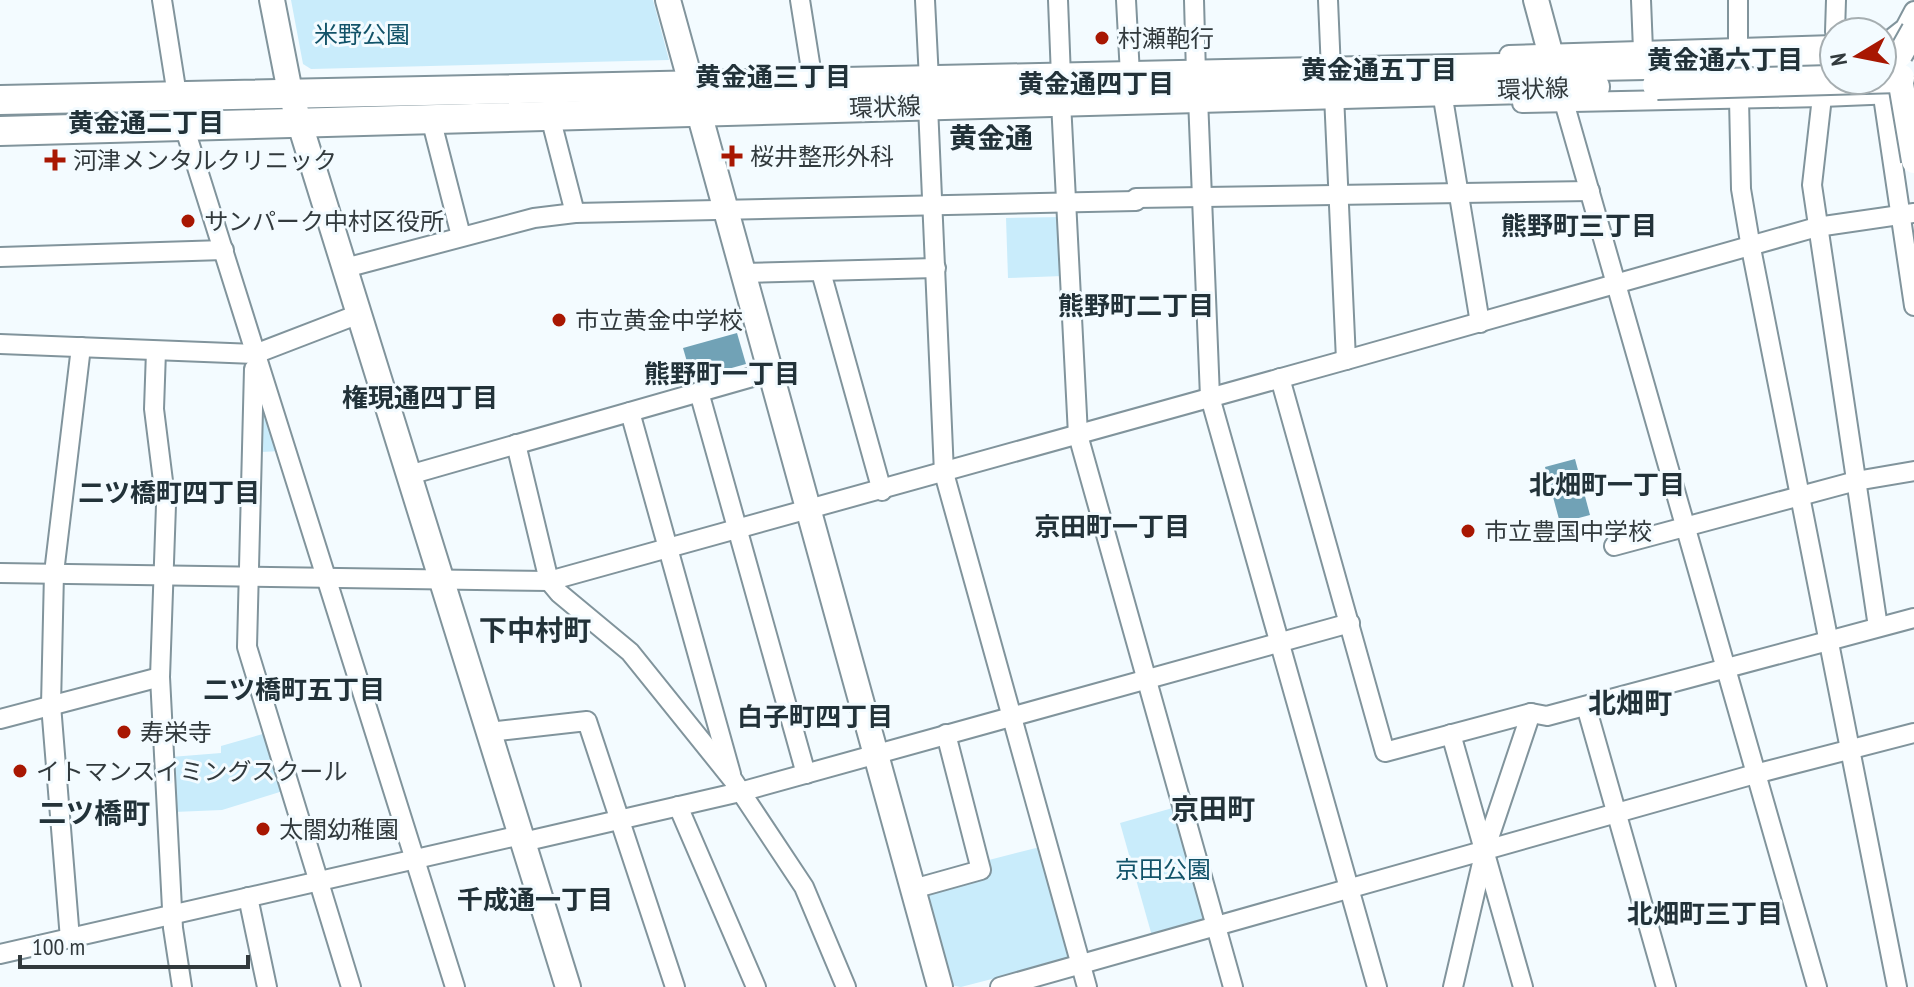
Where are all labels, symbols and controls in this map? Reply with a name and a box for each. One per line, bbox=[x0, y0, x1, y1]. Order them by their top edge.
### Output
north arrow bbox=[1818, 16, 1898, 96]
park label: 米野公園 bbox=[314, 19, 410, 50]
place label: 村瀬鞄行 bbox=[1118, 23, 1214, 54]
marker: 村瀬鞄行 bbox=[1093, 29, 1111, 47]
district label: 黄金通六丁目 bbox=[1647, 43, 1803, 76]
text: N bbox=[1823, 51, 1853, 68]
district label: 黄金通五丁目 bbox=[1301, 53, 1457, 86]
district label: 黄金通三丁目 bbox=[695, 60, 851, 93]
district label: 黄金通四丁目 bbox=[1018, 67, 1174, 100]
street label: 環状線 bbox=[1496, 72, 1570, 106]
street label: 環状線 bbox=[848, 90, 922, 124]
district label: 黄金通二丁目 bbox=[68, 106, 224, 139]
district label: 黄金通 bbox=[949, 119, 1033, 156]
place label: 桜井整形外科 bbox=[750, 141, 894, 172]
place label: 河津メンタルクリニック bbox=[73, 145, 337, 176]
marker: 桜井整形外科 bbox=[721, 145, 743, 167]
marker: 河津メンタルクリニック bbox=[44, 149, 66, 171]
place label: サンパーク中村区役所 bbox=[204, 206, 444, 237]
district label: 熊野町三丁目 bbox=[1501, 209, 1657, 242]
marker: サンパーク中村区役所 bbox=[179, 212, 197, 230]
district label: 熊野町二丁目 bbox=[1058, 289, 1214, 322]
place label: 市立黄金中学校 bbox=[575, 305, 743, 336]
marker: 市立黄金中学校 bbox=[550, 311, 568, 329]
district label: 熊野町一丁目 bbox=[644, 357, 800, 390]
district label: 権現通四丁目 bbox=[342, 381, 498, 414]
district label: 北畑町一丁目 bbox=[1529, 468, 1685, 501]
district label: 二ツ橋町四丁目 bbox=[78, 476, 260, 509]
district label: 京田町一丁目 bbox=[1034, 510, 1190, 543]
place label: 市立豊国中学校 bbox=[1484, 516, 1652, 547]
marker: 市立豊国中学校 bbox=[1459, 522, 1477, 540]
district label: 下中村町 bbox=[479, 611, 591, 648]
district label: 二ツ橋町五丁目 bbox=[203, 673, 385, 706]
district label: 北畑町 bbox=[1588, 684, 1672, 721]
district label: 白子町四丁目 bbox=[737, 700, 893, 733]
place label: 寿栄寺 bbox=[140, 717, 212, 748]
marker: 寿栄寺 bbox=[115, 723, 133, 741]
place label: イトマンスイミングスクール bbox=[36, 756, 348, 787]
marker: イトマンスイミングスクール bbox=[11, 762, 29, 780]
district label: 京田町 bbox=[1171, 790, 1255, 827]
district label: 二ツ橋町 bbox=[38, 794, 150, 831]
place label: 太閤幼稚園 bbox=[279, 814, 399, 845]
marker: 太閤幼稚園 bbox=[254, 820, 272, 838]
park label: 京田公園 bbox=[1115, 854, 1211, 885]
district label: 千成通一丁目 bbox=[457, 883, 613, 916]
district label: 北畑町三丁目 bbox=[1627, 897, 1783, 930]
scale bar bbox=[20, 919, 248, 969]
text: 100 m bbox=[32, 931, 85, 962]

